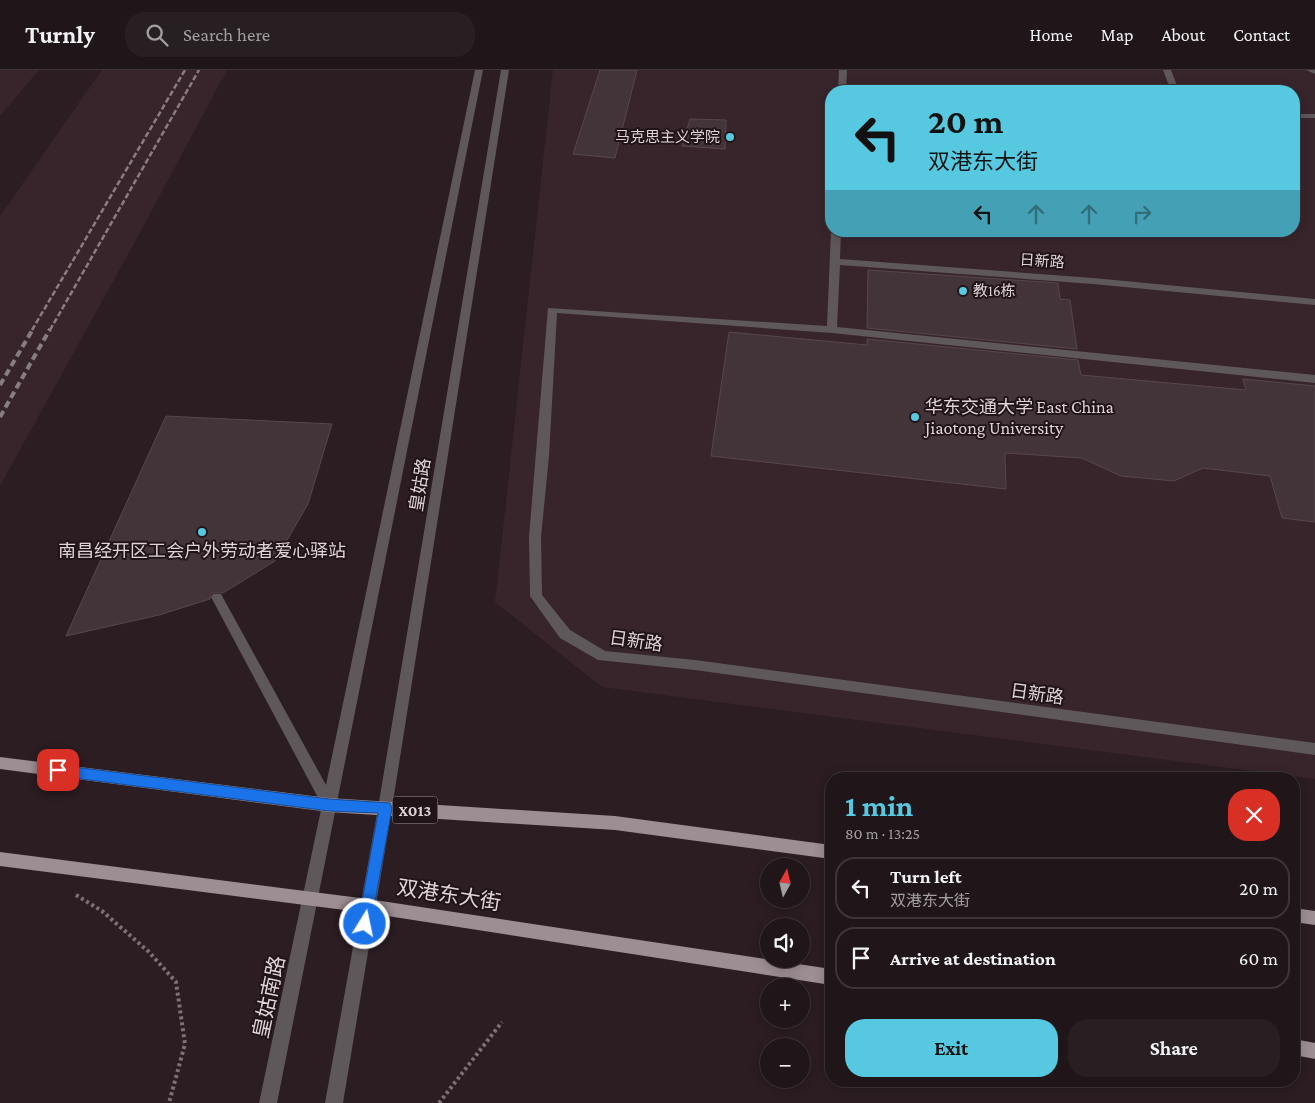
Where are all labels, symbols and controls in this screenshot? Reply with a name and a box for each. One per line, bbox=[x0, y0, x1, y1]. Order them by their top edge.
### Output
search box bbox=[125, 12, 475, 57]
text: Turnly bbox=[25, 21, 95, 48]
icon: search bbox=[143, 21, 171, 49]
text: Search here bbox=[183, 24, 270, 45]
text: Home bbox=[1030, 25, 1073, 45]
text: Map bbox=[1101, 25, 1133, 45]
text: About bbox=[1161, 25, 1205, 45]
text: Contact bbox=[1233, 25, 1290, 45]
text: 20 m bbox=[928, 102, 1003, 141]
icon: left bbox=[845, 105, 910, 170]
place label: 马克思主义学院 bbox=[615, 129, 720, 145]
marker: 马克思主义学院 bbox=[724, 131, 736, 143]
text: 双港东大街 bbox=[928, 149, 1038, 174]
icon: left bbox=[969, 200, 997, 228]
icon: ahead bbox=[1022, 200, 1050, 228]
icon: ahead bbox=[1075, 200, 1103, 228]
icon: right bbox=[1128, 200, 1156, 228]
street label: 日新路 bbox=[1019, 251, 1065, 271]
place label: 教16栋 bbox=[973, 282, 1016, 299]
marker: 教16栋 bbox=[957, 285, 969, 297]
place label: 华东交通大学 East China Jiaotong University bbox=[923, 397, 1114, 438]
marker: 华东交通大学 East China Jiaotong University bbox=[909, 411, 921, 423]
street label: 皇姑路 bbox=[406, 457, 434, 513]
marker: 南昌经开区工会户外劳动者爱心驿站 bbox=[196, 526, 208, 538]
place label: 南昌经开区工会户外劳动者爱心驿站 bbox=[58, 541, 346, 561]
street label: 日新路 bbox=[608, 627, 664, 655]
street label: 日新路 bbox=[1009, 680, 1065, 708]
pin bbox=[37, 749, 79, 791]
icon: arrive bbox=[44, 756, 72, 784]
text: 1 min bbox=[845, 789, 913, 822]
button: close bbox=[1228, 789, 1280, 841]
road number: X013 bbox=[392, 796, 438, 824]
text: 80 m · 13:25 bbox=[845, 825, 920, 842]
north arrow bbox=[760, 858, 810, 908]
map controls bbox=[760, 858, 810, 1088]
text: Turn left bbox=[890, 866, 962, 887]
icon: left bbox=[847, 874, 875, 902]
street label: 双港东大街 bbox=[395, 875, 503, 915]
text: 20 m bbox=[1239, 878, 1278, 899]
text: 双港东大街 bbox=[890, 892, 970, 909]
position arrow bbox=[338, 897, 390, 949]
button: sound bbox=[760, 918, 810, 968]
icon: arrive bbox=[847, 944, 875, 972]
text: Arrive at destination bbox=[890, 948, 1056, 969]
text: 60 m bbox=[1239, 948, 1278, 969]
street label: 皇姑南路 bbox=[249, 953, 289, 1041]
button: + bbox=[760, 978, 810, 1028]
button: Exit bbox=[845, 1019, 1058, 1077]
button: Share bbox=[1068, 1019, 1280, 1077]
button: − bbox=[760, 1038, 810, 1088]

